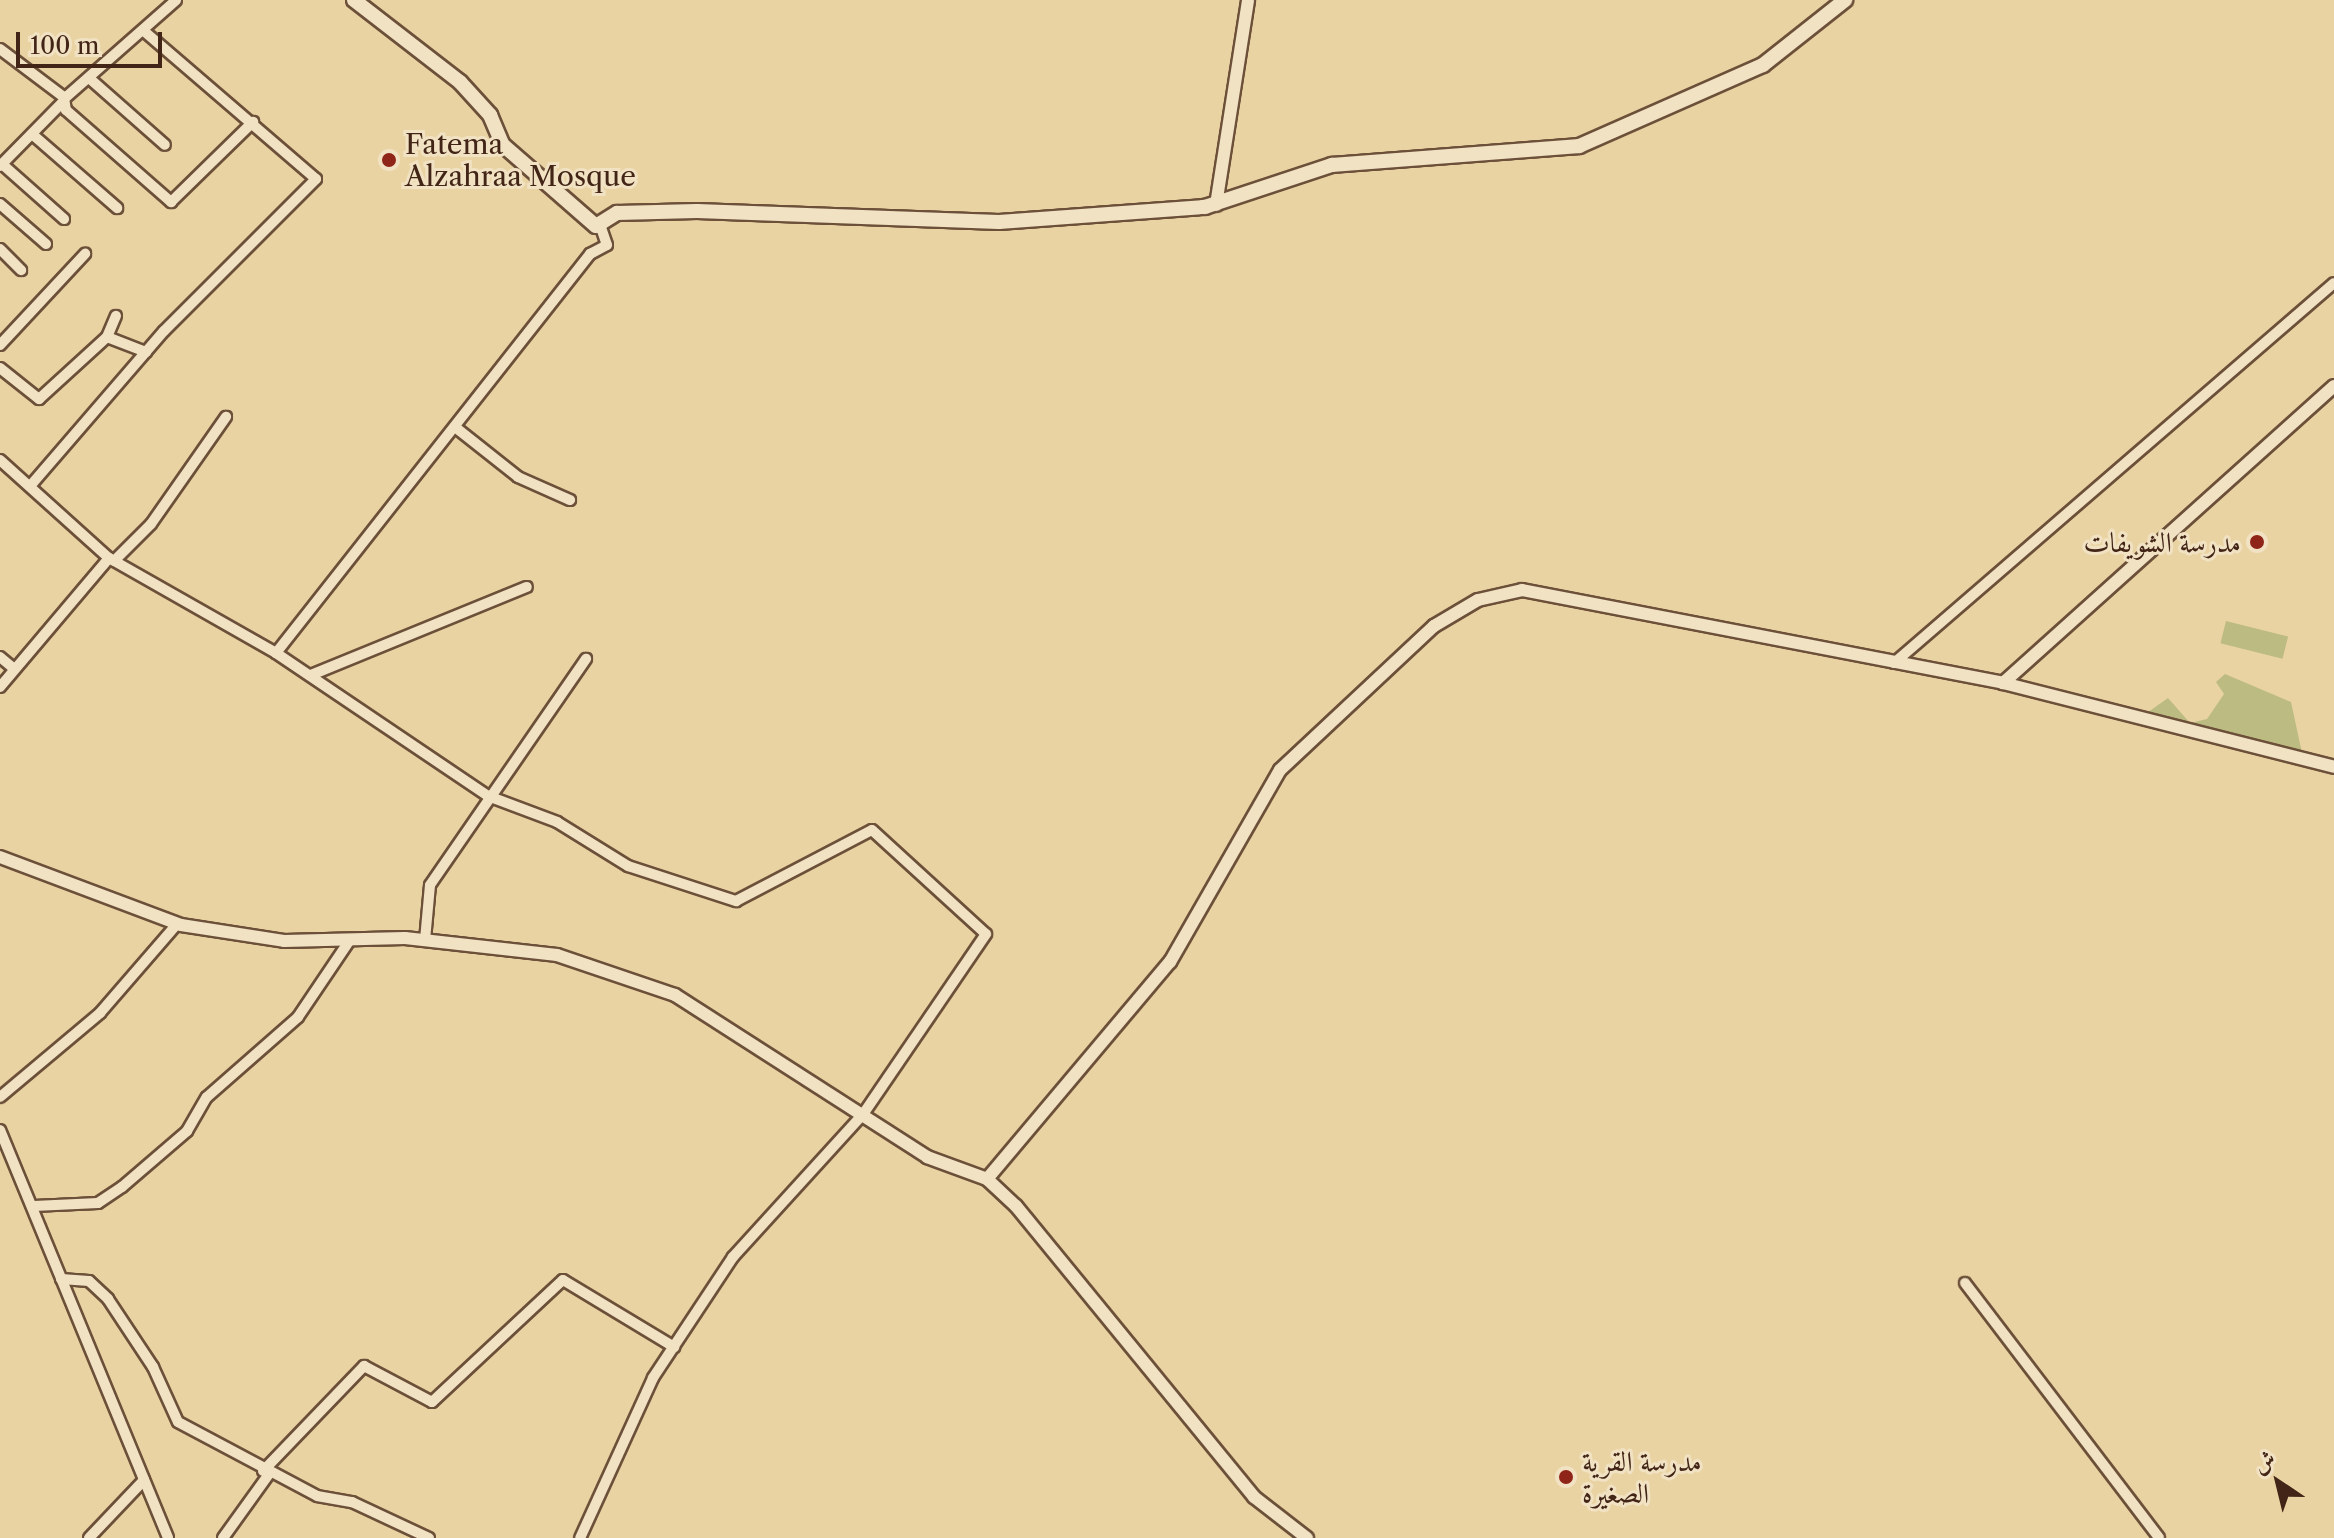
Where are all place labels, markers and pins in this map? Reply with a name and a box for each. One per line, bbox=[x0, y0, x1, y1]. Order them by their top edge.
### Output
place label: Fatema Alzahraa Mosque bbox=[405, 127, 636, 193]
marker: Fatema Alzahraa Mosque bbox=[380, 151, 398, 169]
place label: مدرسة الشويفات bbox=[2084, 525, 2241, 559]
marker: مدرسة الشويفات bbox=[2248, 533, 2266, 551]
place label: مدرسة القرية الصغيرة bbox=[1582, 1444, 1702, 1510]
marker: مدرسة القرية الصغيرة bbox=[1557, 1468, 1575, 1486]

